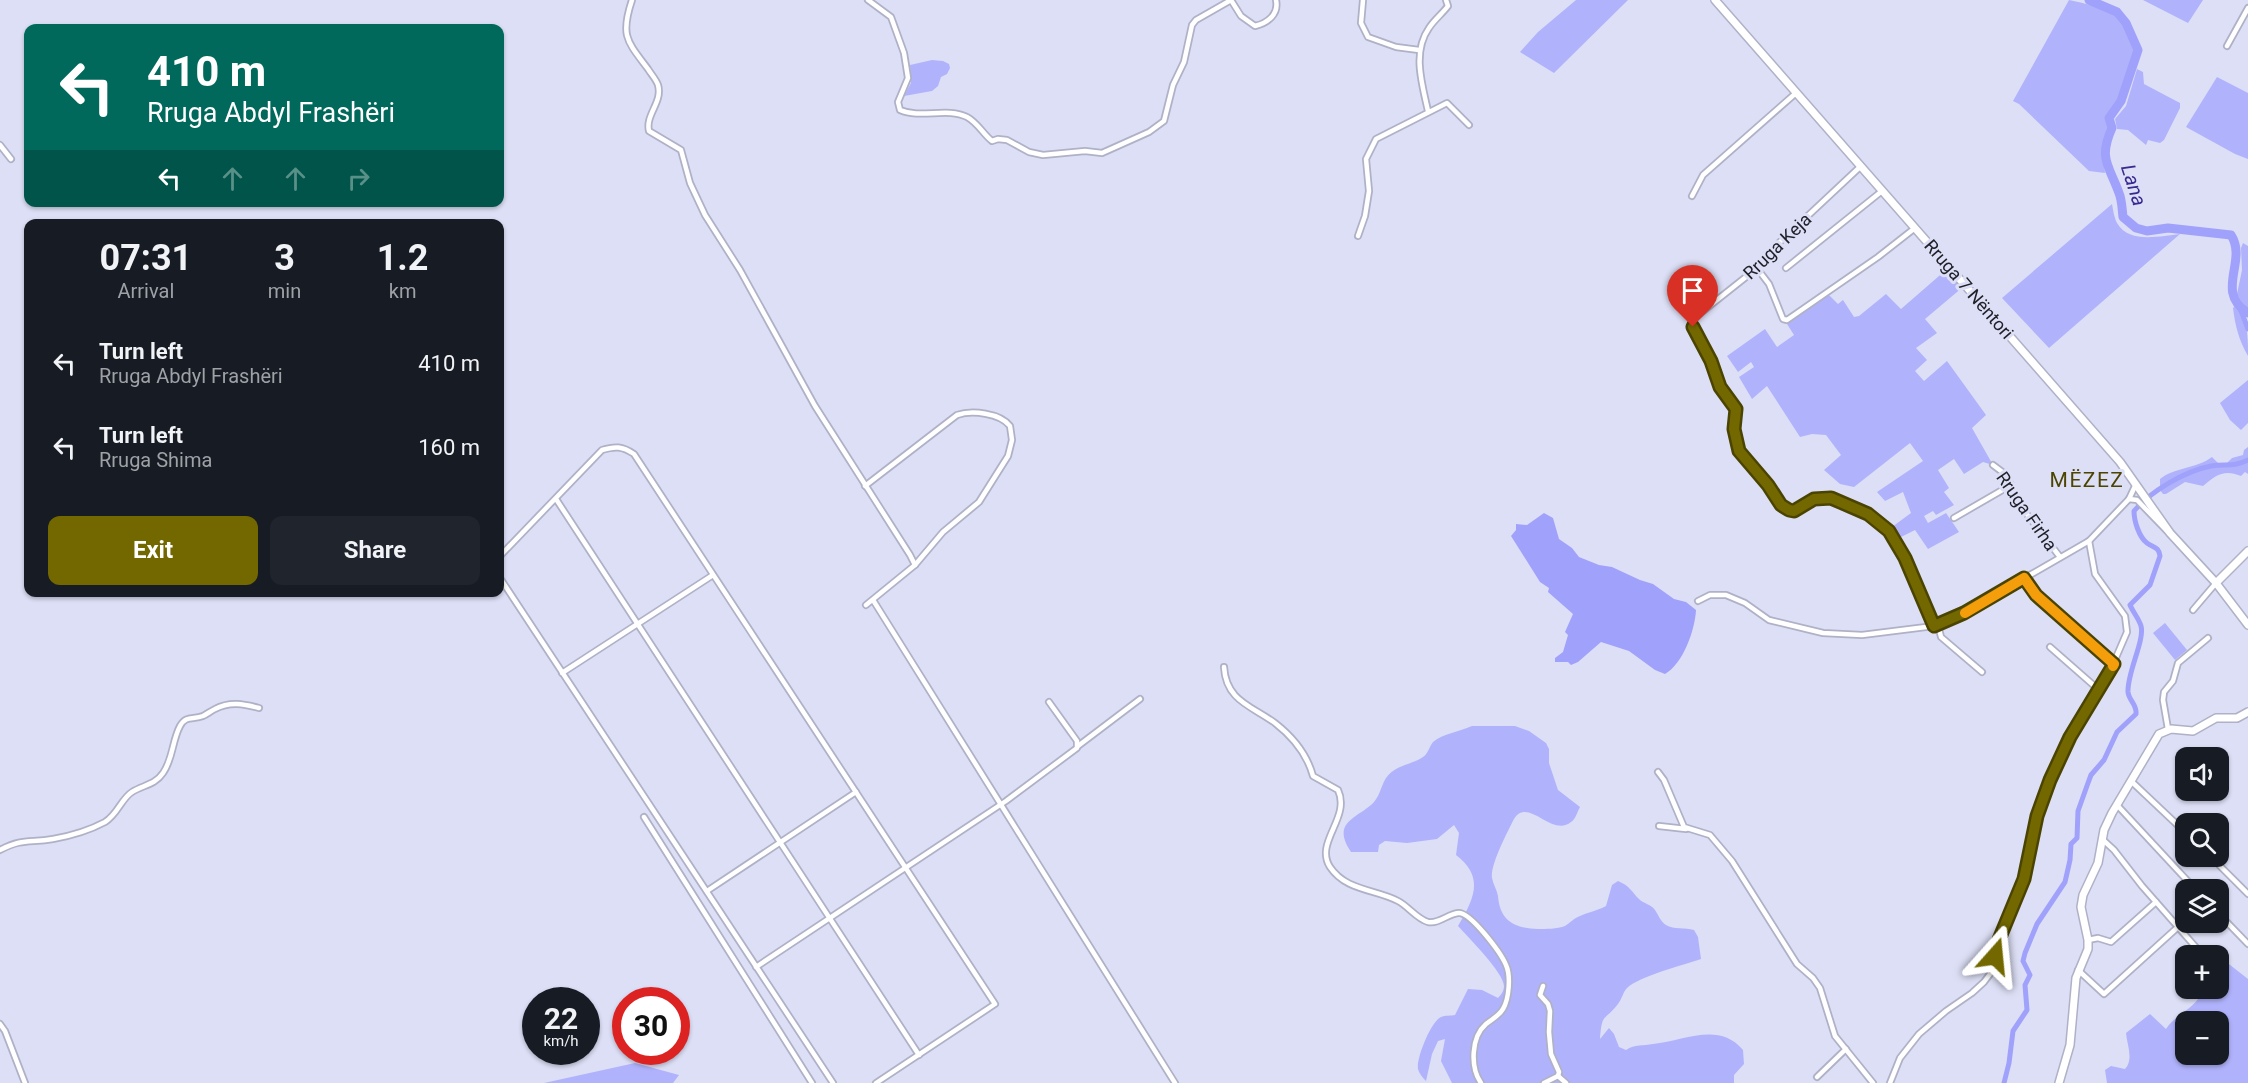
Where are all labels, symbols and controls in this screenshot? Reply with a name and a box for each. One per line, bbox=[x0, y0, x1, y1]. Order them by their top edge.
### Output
text: 410 m bbox=[147, 47, 266, 96]
icon: left bbox=[48, 48, 126, 126]
text: Rruga Abdyl Frashëri bbox=[147, 97, 395, 129]
water label: Lana bbox=[2116, 161, 2152, 209]
icon: left bbox=[153, 162, 186, 195]
icon: ahead bbox=[216, 162, 249, 195]
icon: ahead bbox=[279, 162, 312, 195]
icon: right bbox=[342, 162, 375, 195]
street label: Rruga Keja bbox=[1739, 209, 1815, 283]
street label: Rruga 7 Nëntori bbox=[1920, 235, 2018, 343]
text: 07:31 bbox=[100, 237, 192, 279]
text: 3 bbox=[274, 237, 295, 279]
text: 1.2 bbox=[377, 237, 428, 279]
pin bbox=[1667, 265, 1718, 327]
icon: arrive bbox=[1676, 274, 1709, 307]
text: Arrival bbox=[118, 279, 174, 303]
text: min bbox=[268, 279, 301, 303]
text: km bbox=[389, 279, 416, 303]
text: Turn left bbox=[99, 339, 183, 364]
icon: left bbox=[48, 347, 81, 380]
text: 410 m bbox=[418, 351, 480, 376]
text: Rruga Abdyl Frashëri bbox=[99, 364, 283, 388]
text: Turn left bbox=[99, 423, 183, 448]
icon: left bbox=[48, 431, 81, 464]
text: 160 m bbox=[418, 435, 480, 460]
text: Rruga Shima bbox=[99, 448, 212, 472]
street label: Rruga Firha bbox=[1992, 467, 2062, 555]
district label: MËZEZ bbox=[2050, 468, 2124, 492]
button: Exit bbox=[48, 516, 258, 585]
button: Share bbox=[270, 516, 480, 585]
map controls bbox=[2175, 747, 2229, 1065]
button: sound bbox=[2175, 747, 2229, 801]
button: search bbox=[2175, 813, 2229, 867]
button: layers bbox=[2175, 879, 2229, 933]
position arrow bbox=[1963, 924, 2027, 988]
button: + bbox=[2175, 945, 2229, 999]
speed limit sign: 30 bbox=[612, 987, 690, 1065]
text: 22 bbox=[544, 1001, 578, 1036]
button: − bbox=[2175, 1011, 2229, 1065]
text: km/h bbox=[543, 1032, 579, 1050]

